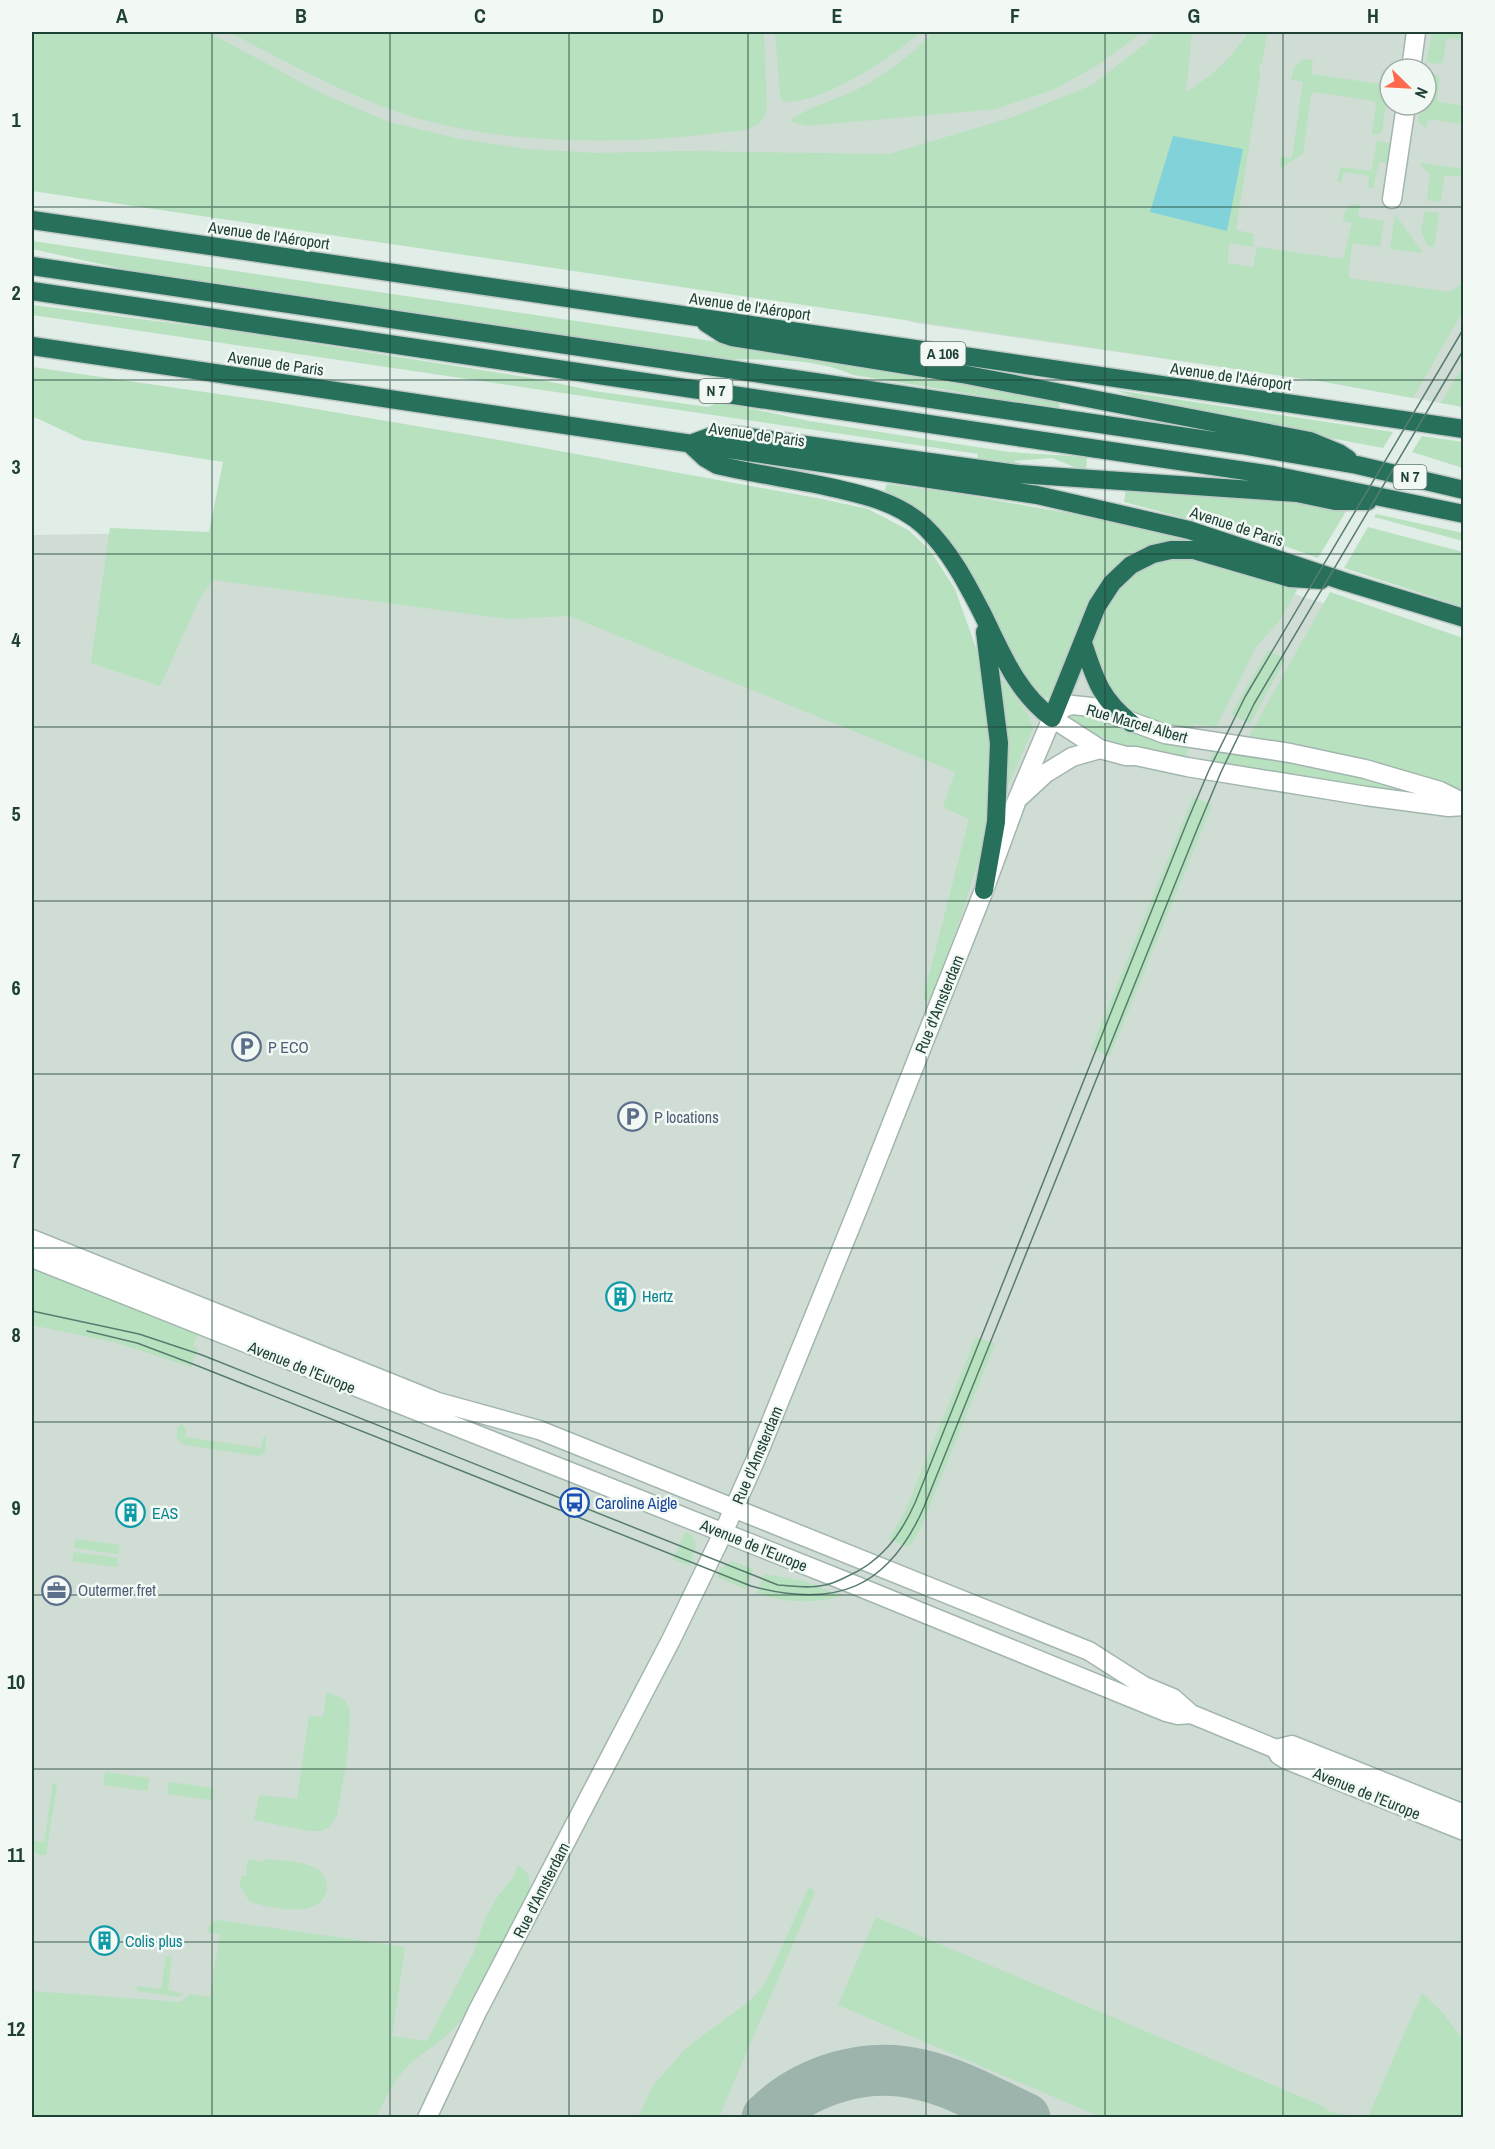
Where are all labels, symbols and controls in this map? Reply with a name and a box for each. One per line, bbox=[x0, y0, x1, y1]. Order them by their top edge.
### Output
text: A bbox=[116, 2, 128, 29]
text: B bbox=[295, 2, 307, 29]
text: C bbox=[474, 2, 486, 29]
text: D bbox=[652, 2, 664, 29]
text: E bbox=[832, 2, 843, 29]
text: F bbox=[1010, 2, 1020, 29]
text: G bbox=[1188, 2, 1200, 29]
text: H bbox=[1367, 2, 1379, 29]
north arrow bbox=[1378, 57, 1438, 117]
text: N bbox=[1410, 84, 1434, 102]
text: 1 bbox=[11, 106, 21, 133]
street label: Avenue de l'Aéroport bbox=[206, 215, 331, 254]
text: 2 bbox=[11, 279, 21, 306]
street label: Avenue de l'Aéroport bbox=[687, 286, 812, 325]
road number: A 106 bbox=[920, 342, 966, 366]
street label: Avenue de Paris bbox=[226, 345, 325, 381]
street label: Avenue de l'Aéroport bbox=[1168, 356, 1293, 395]
road number: N 7 bbox=[700, 379, 732, 403]
street label: Avenue de Paris bbox=[707, 416, 806, 452]
text: 3 bbox=[11, 453, 21, 480]
road number: N 7 bbox=[1394, 465, 1426, 489]
street label: Avenue de Paris bbox=[1187, 500, 1286, 551]
text: 4 bbox=[11, 626, 21, 653]
street label: Rue Marcel Albert bbox=[1084, 698, 1190, 748]
text: 5 bbox=[11, 800, 21, 827]
street label: Rue d'Amsterdam bbox=[909, 951, 969, 1057]
text: 6 bbox=[11, 974, 21, 1001]
parking icon: P ECO bbox=[231, 1031, 263, 1063]
place label: P ECO bbox=[268, 1036, 309, 1058]
parking icon: P locations bbox=[617, 1101, 649, 1133]
place label: P locations bbox=[654, 1106, 719, 1128]
text: 7 bbox=[11, 1147, 21, 1174]
building icon: Hertz bbox=[605, 1280, 637, 1312]
place label: Hertz bbox=[642, 1285, 674, 1307]
text: 8 bbox=[11, 1321, 21, 1348]
street label: Avenue de l'Europe bbox=[244, 1335, 359, 1399]
street label: Rue d'Amsterdam bbox=[726, 1403, 788, 1507]
bus stop icon: Caroline Aigle bbox=[558, 1487, 590, 1519]
place label: Caroline Aigle bbox=[595, 1492, 677, 1514]
text: 9 bbox=[11, 1494, 21, 1521]
building icon: EAS bbox=[115, 1497, 147, 1529]
place label: EAS bbox=[152, 1502, 179, 1524]
street label: Avenue de l'Europe bbox=[696, 1513, 811, 1577]
office icon: Outermer fret bbox=[41, 1574, 73, 1606]
place label: Outermer fret bbox=[78, 1579, 156, 1601]
text: 10 bbox=[7, 1668, 25, 1695]
street label: Avenue de l'Europe bbox=[1309, 1761, 1424, 1825]
street label: Rue d'Amsterdam bbox=[507, 1838, 575, 1942]
text: 11 bbox=[7, 1841, 26, 1868]
building icon: Colis plus bbox=[88, 1925, 120, 1957]
place label: Colis plus bbox=[125, 1930, 183, 1952]
text: 12 bbox=[7, 2015, 25, 2042]

